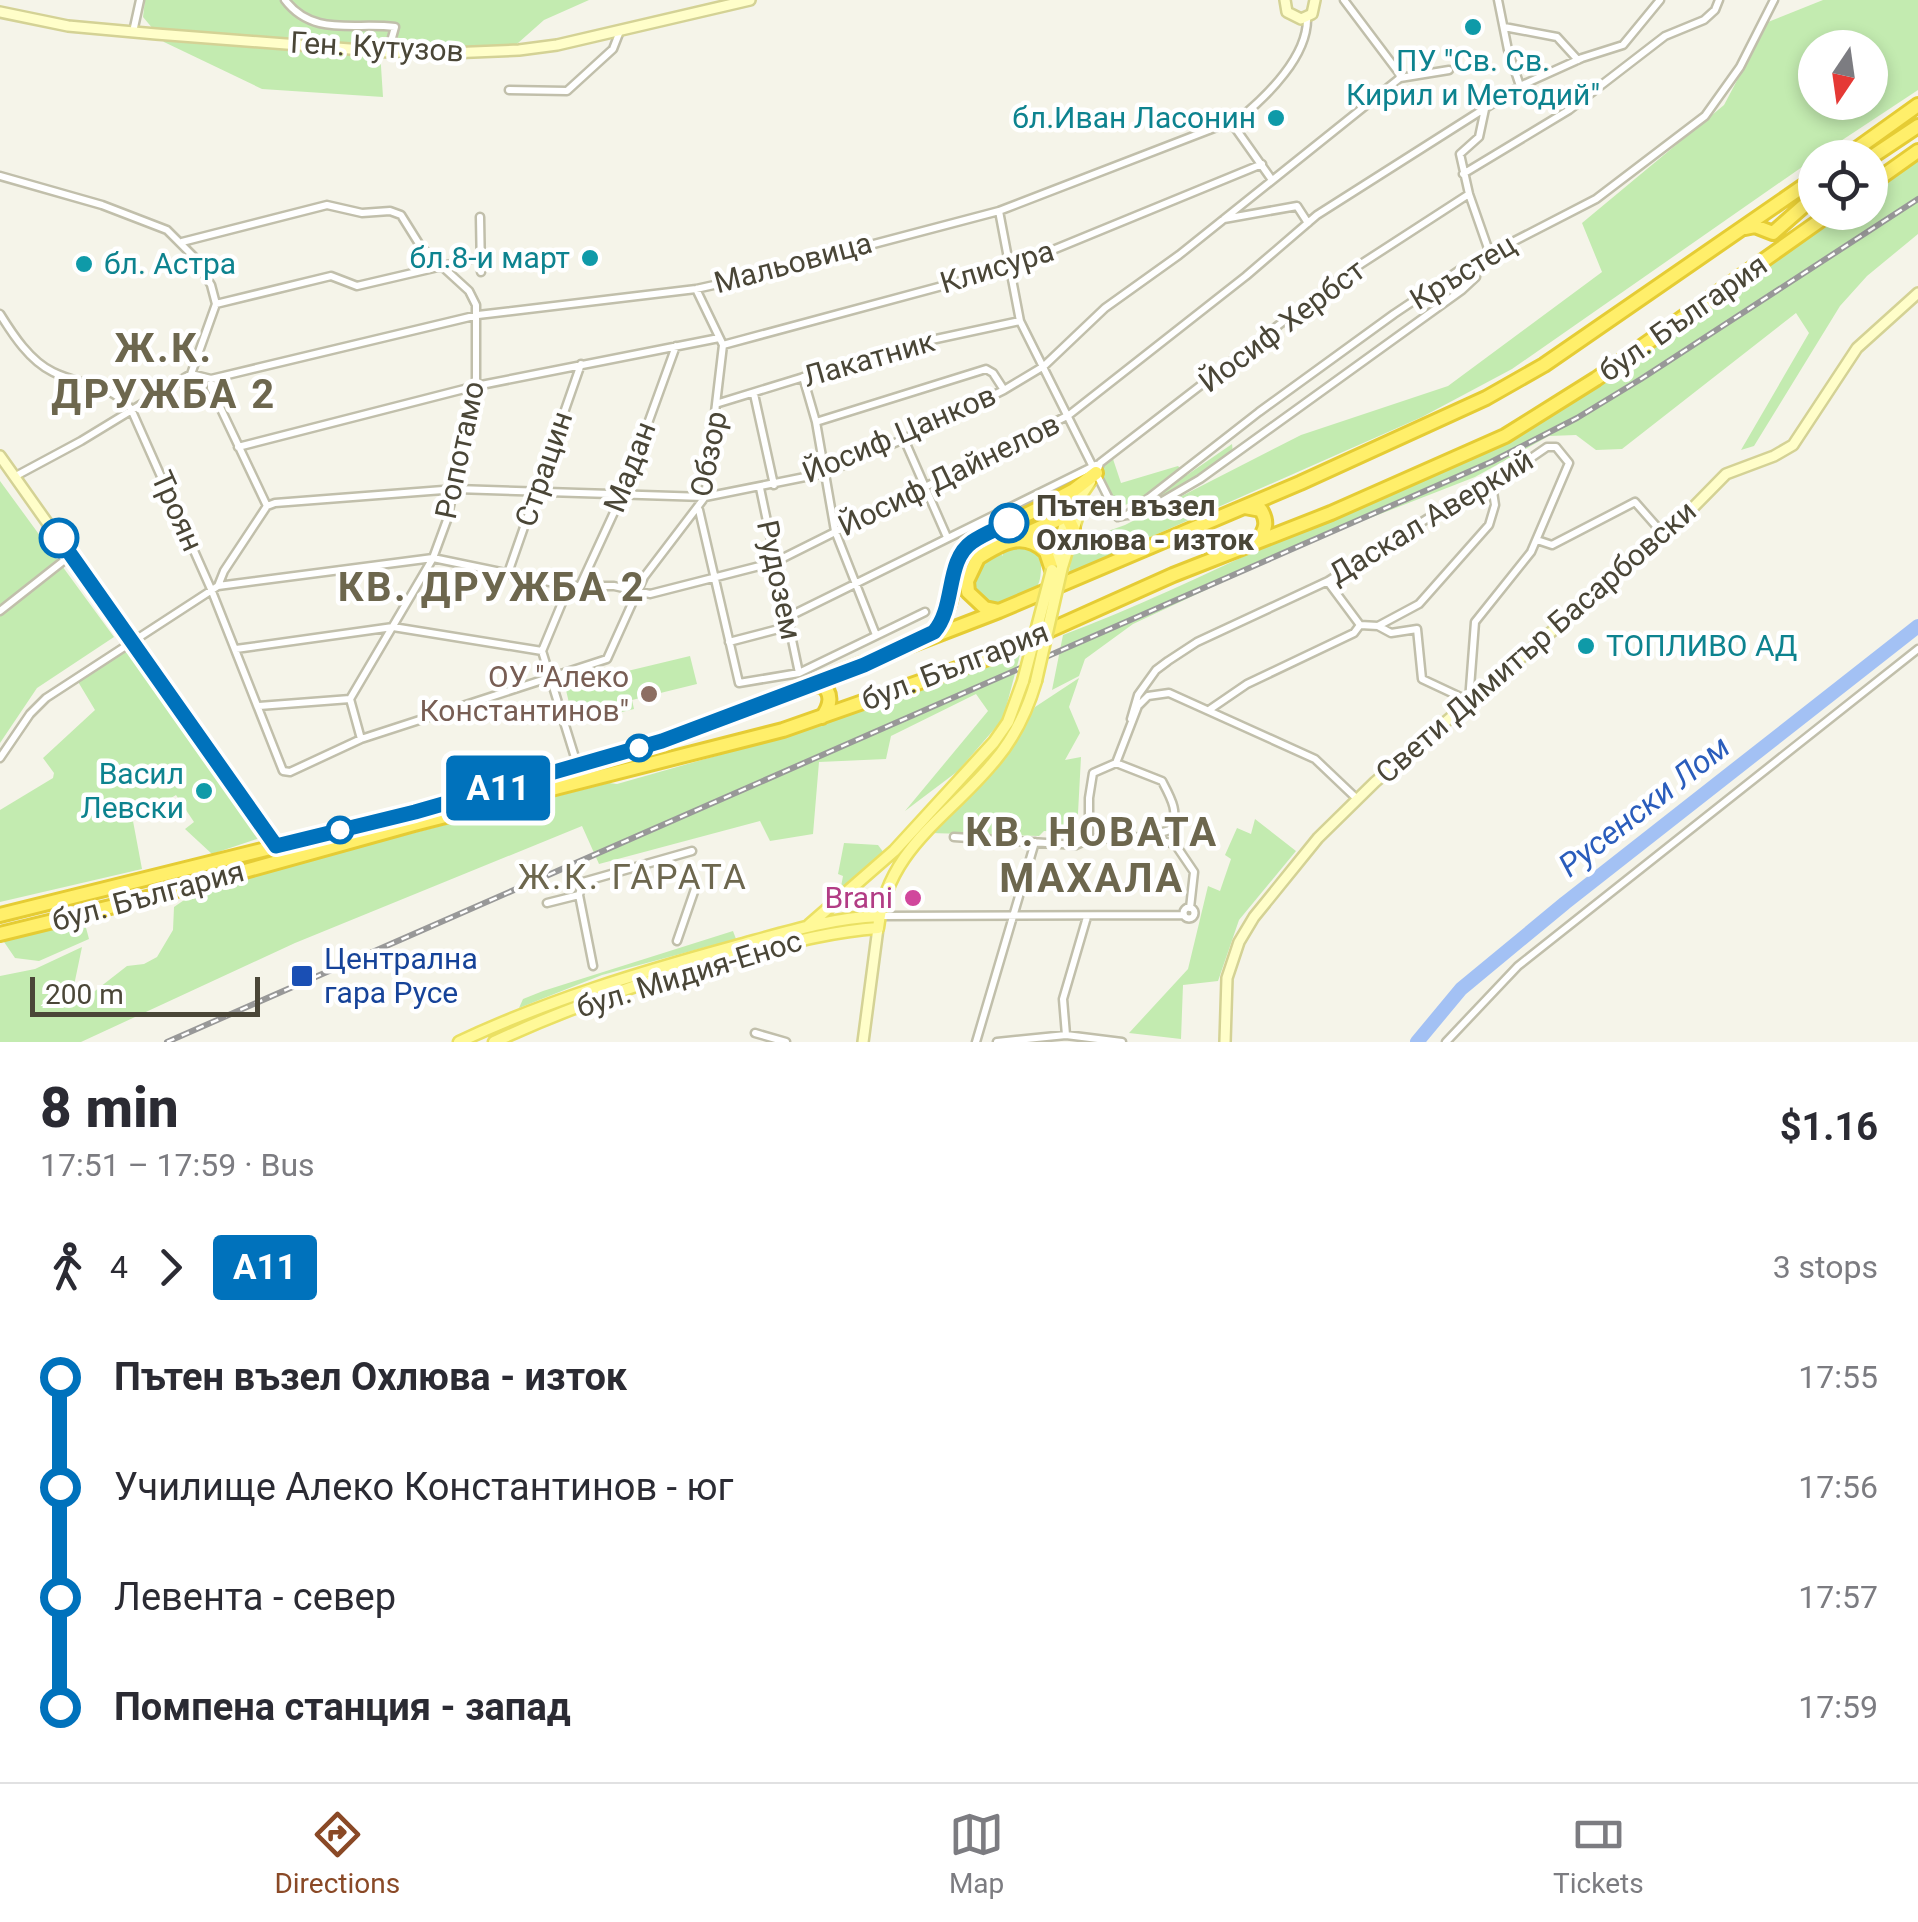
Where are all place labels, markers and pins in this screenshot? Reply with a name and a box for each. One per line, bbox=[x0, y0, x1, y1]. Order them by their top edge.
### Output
marker: ПУ "Св. Св. Кирил и Методий" bbox=[1462, 16, 1484, 38]
place label: ПУ "Св. Св. Кирил и Методий" bbox=[1346, 43, 1600, 112]
place label: бл.Иван Ласонин bbox=[1012, 100, 1256, 135]
marker: бл.Иван Ласонин bbox=[1265, 107, 1287, 129]
place label: бл.8-и март bbox=[410, 240, 570, 275]
place label: бл. Астра bbox=[104, 246, 236, 281]
marker: бл.8-и март bbox=[579, 247, 601, 269]
marker: бл. Астра bbox=[73, 253, 95, 275]
place label: Пътен възел Охлюва - изток bbox=[1036, 488, 1254, 557]
marker: Пътен възел Охлюва - изток bbox=[990, 504, 1028, 542]
unlabelled marker bbox=[40, 519, 78, 557]
place label: ТОПЛИВО АД bbox=[1606, 628, 1797, 663]
marker: ТОПЛИВО АД bbox=[1575, 635, 1597, 657]
place label: ОУ "Алеко Константинов" bbox=[419, 659, 629, 728]
marker: ОУ "Алеко Константинов" bbox=[638, 683, 660, 705]
unlabelled marker bbox=[626, 735, 652, 761]
place label: Васил Левски bbox=[80, 756, 184, 825]
marker: Васил Левски bbox=[193, 780, 215, 802]
unlabelled marker bbox=[327, 817, 353, 843]
place label: Brani bbox=[825, 880, 893, 915]
marker: Brani bbox=[902, 887, 924, 909]
place label: Централна гара Русе bbox=[324, 941, 478, 1010]
marker: Централна гара Русе bbox=[289, 963, 315, 989]

